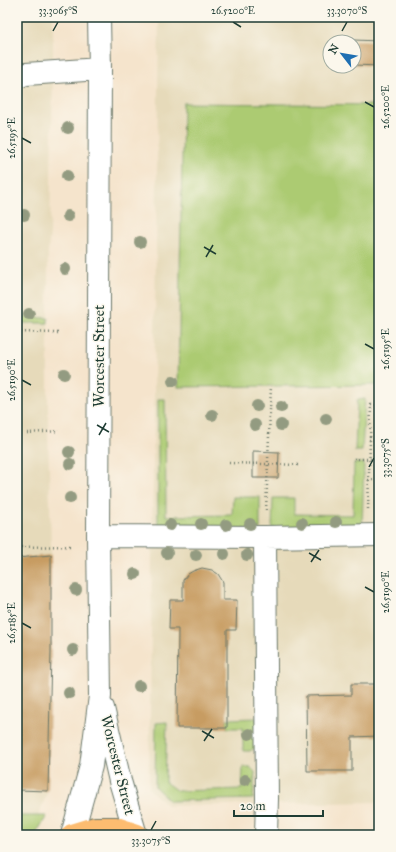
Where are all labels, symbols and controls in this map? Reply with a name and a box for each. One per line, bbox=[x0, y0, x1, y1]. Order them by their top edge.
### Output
text: 33.3065°S bbox=[38, 5, 78, 17]
text: 26.5200°E bbox=[211, 5, 255, 17]
text: 33.3070°S bbox=[327, 5, 367, 17]
north arrow bbox=[322, 34, 362, 74]
text: N bbox=[326, 41, 342, 56]
text: 26.5200°E bbox=[380, 85, 392, 129]
text: 26.5195°E bbox=[6, 117, 18, 159]
street label: Worcester Street bbox=[90, 304, 108, 407]
text: 26.5195°E bbox=[380, 328, 392, 370]
text: 26.5190°E bbox=[6, 359, 18, 401]
text: 33.3075°S bbox=[380, 438, 392, 478]
text: 26.5190°E bbox=[380, 571, 392, 613]
text: 26.5185°E bbox=[6, 602, 18, 644]
street label: Worcester Street bbox=[97, 713, 139, 818]
scale bar bbox=[234, 792, 323, 818]
text: 20 m bbox=[240, 799, 266, 813]
text: 33.3075°S bbox=[131, 835, 171, 847]

